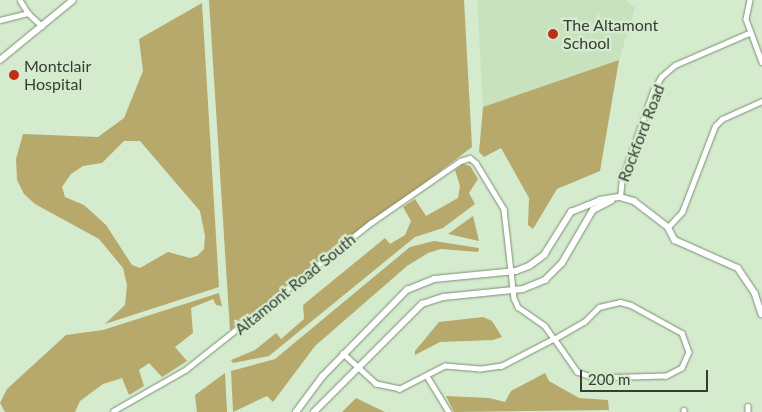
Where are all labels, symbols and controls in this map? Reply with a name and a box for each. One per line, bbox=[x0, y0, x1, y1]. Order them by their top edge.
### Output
place label: The Altamont School bbox=[563, 15, 659, 53]
marker: The Altamont School bbox=[547, 28, 559, 40]
place label: Montclair Hospital bbox=[24, 56, 91, 94]
marker: Montclair Hospital bbox=[8, 69, 20, 81]
street label: Rockford Road bbox=[614, 82, 668, 184]
street label: Altamont Road South bbox=[231, 229, 359, 339]
scale bar bbox=[582, 360, 710, 392]
text: 200 m bbox=[588, 370, 630, 388]

